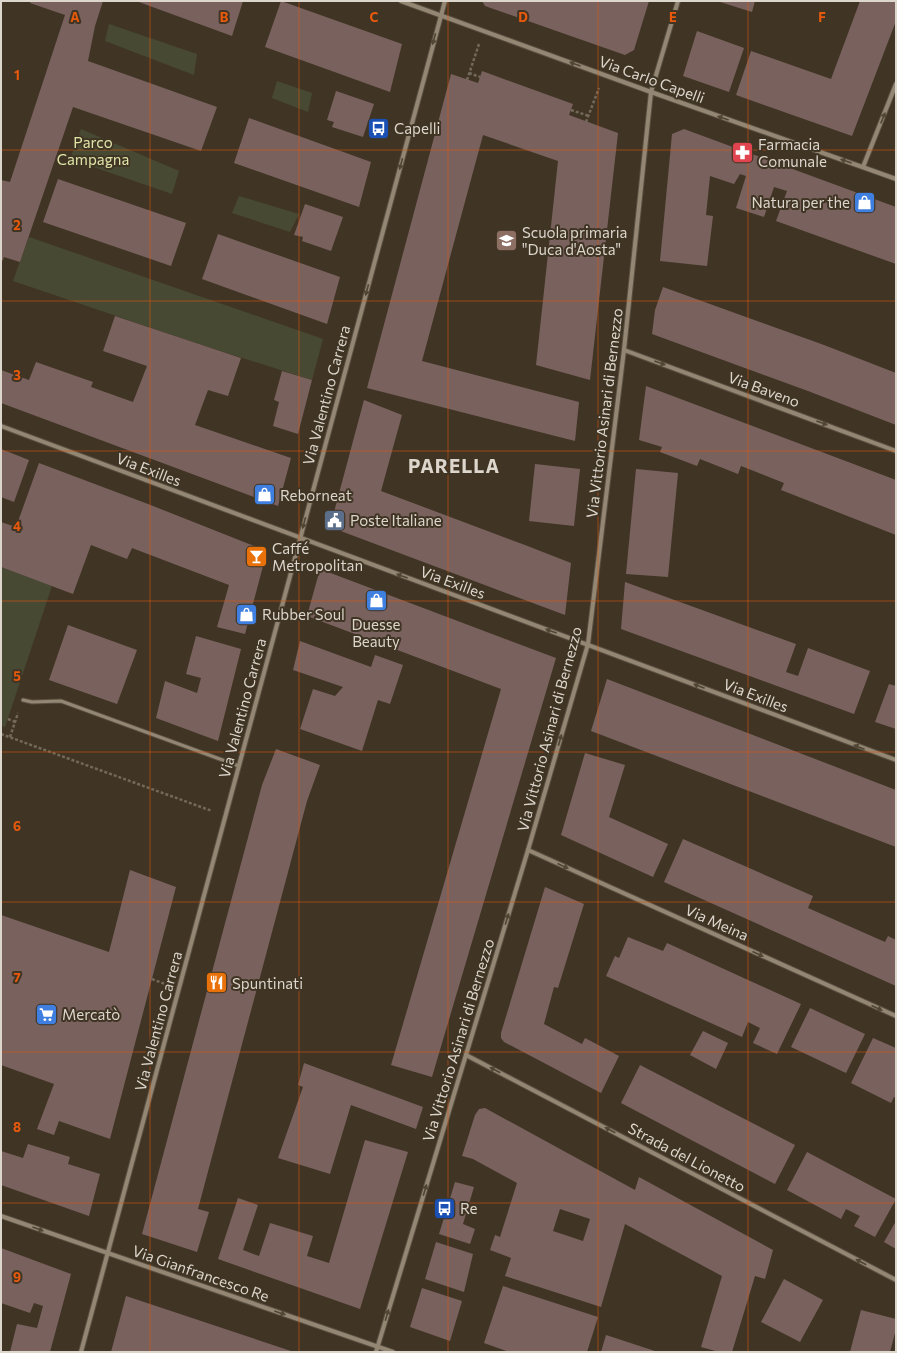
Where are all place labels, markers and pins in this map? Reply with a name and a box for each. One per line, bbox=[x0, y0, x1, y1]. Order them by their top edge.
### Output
bus stop icon: Capelli bbox=[366, 115, 392, 141]
place label: Capelli bbox=[394, 119, 440, 137]
place label: Farmacia Comunale bbox=[758, 135, 827, 170]
pharmacy icon: Farmacia Comunale bbox=[729, 140, 755, 166]
shop icon: Natura per the bbox=[852, 189, 878, 215]
place label: Natura per the bbox=[751, 193, 850, 211]
place label: Scuola primaria "Duca d'Aosta" bbox=[522, 223, 627, 258]
school or university icon: Scuola primaria "Duca d'Aosta" bbox=[493, 228, 519, 254]
shop icon: Reborneat bbox=[251, 482, 277, 508]
place label: Reborneat bbox=[280, 486, 352, 504]
public building icon: Poste Italiane bbox=[322, 507, 348, 533]
place label: Poste Italiane bbox=[350, 511, 442, 529]
place label: Caffé Metropolitan bbox=[272, 539, 363, 574]
bar icon: Caffé Metropolitan bbox=[243, 544, 269, 570]
shop icon: Duesse Beauty bbox=[363, 588, 389, 614]
shop icon: Rubber Soul bbox=[233, 601, 259, 627]
place label: Rubber Soul bbox=[262, 605, 345, 623]
place label: Duesse Beauty bbox=[352, 615, 401, 650]
restaurant icon: Spuntinati bbox=[204, 970, 230, 996]
place label: Spuntinati bbox=[232, 974, 303, 992]
supermarket icon: Mercatò bbox=[34, 1001, 60, 1027]
place label: Mercatò bbox=[62, 1005, 120, 1023]
bus stop icon: Re bbox=[431, 1195, 457, 1221]
place label: Re bbox=[460, 1199, 478, 1217]

